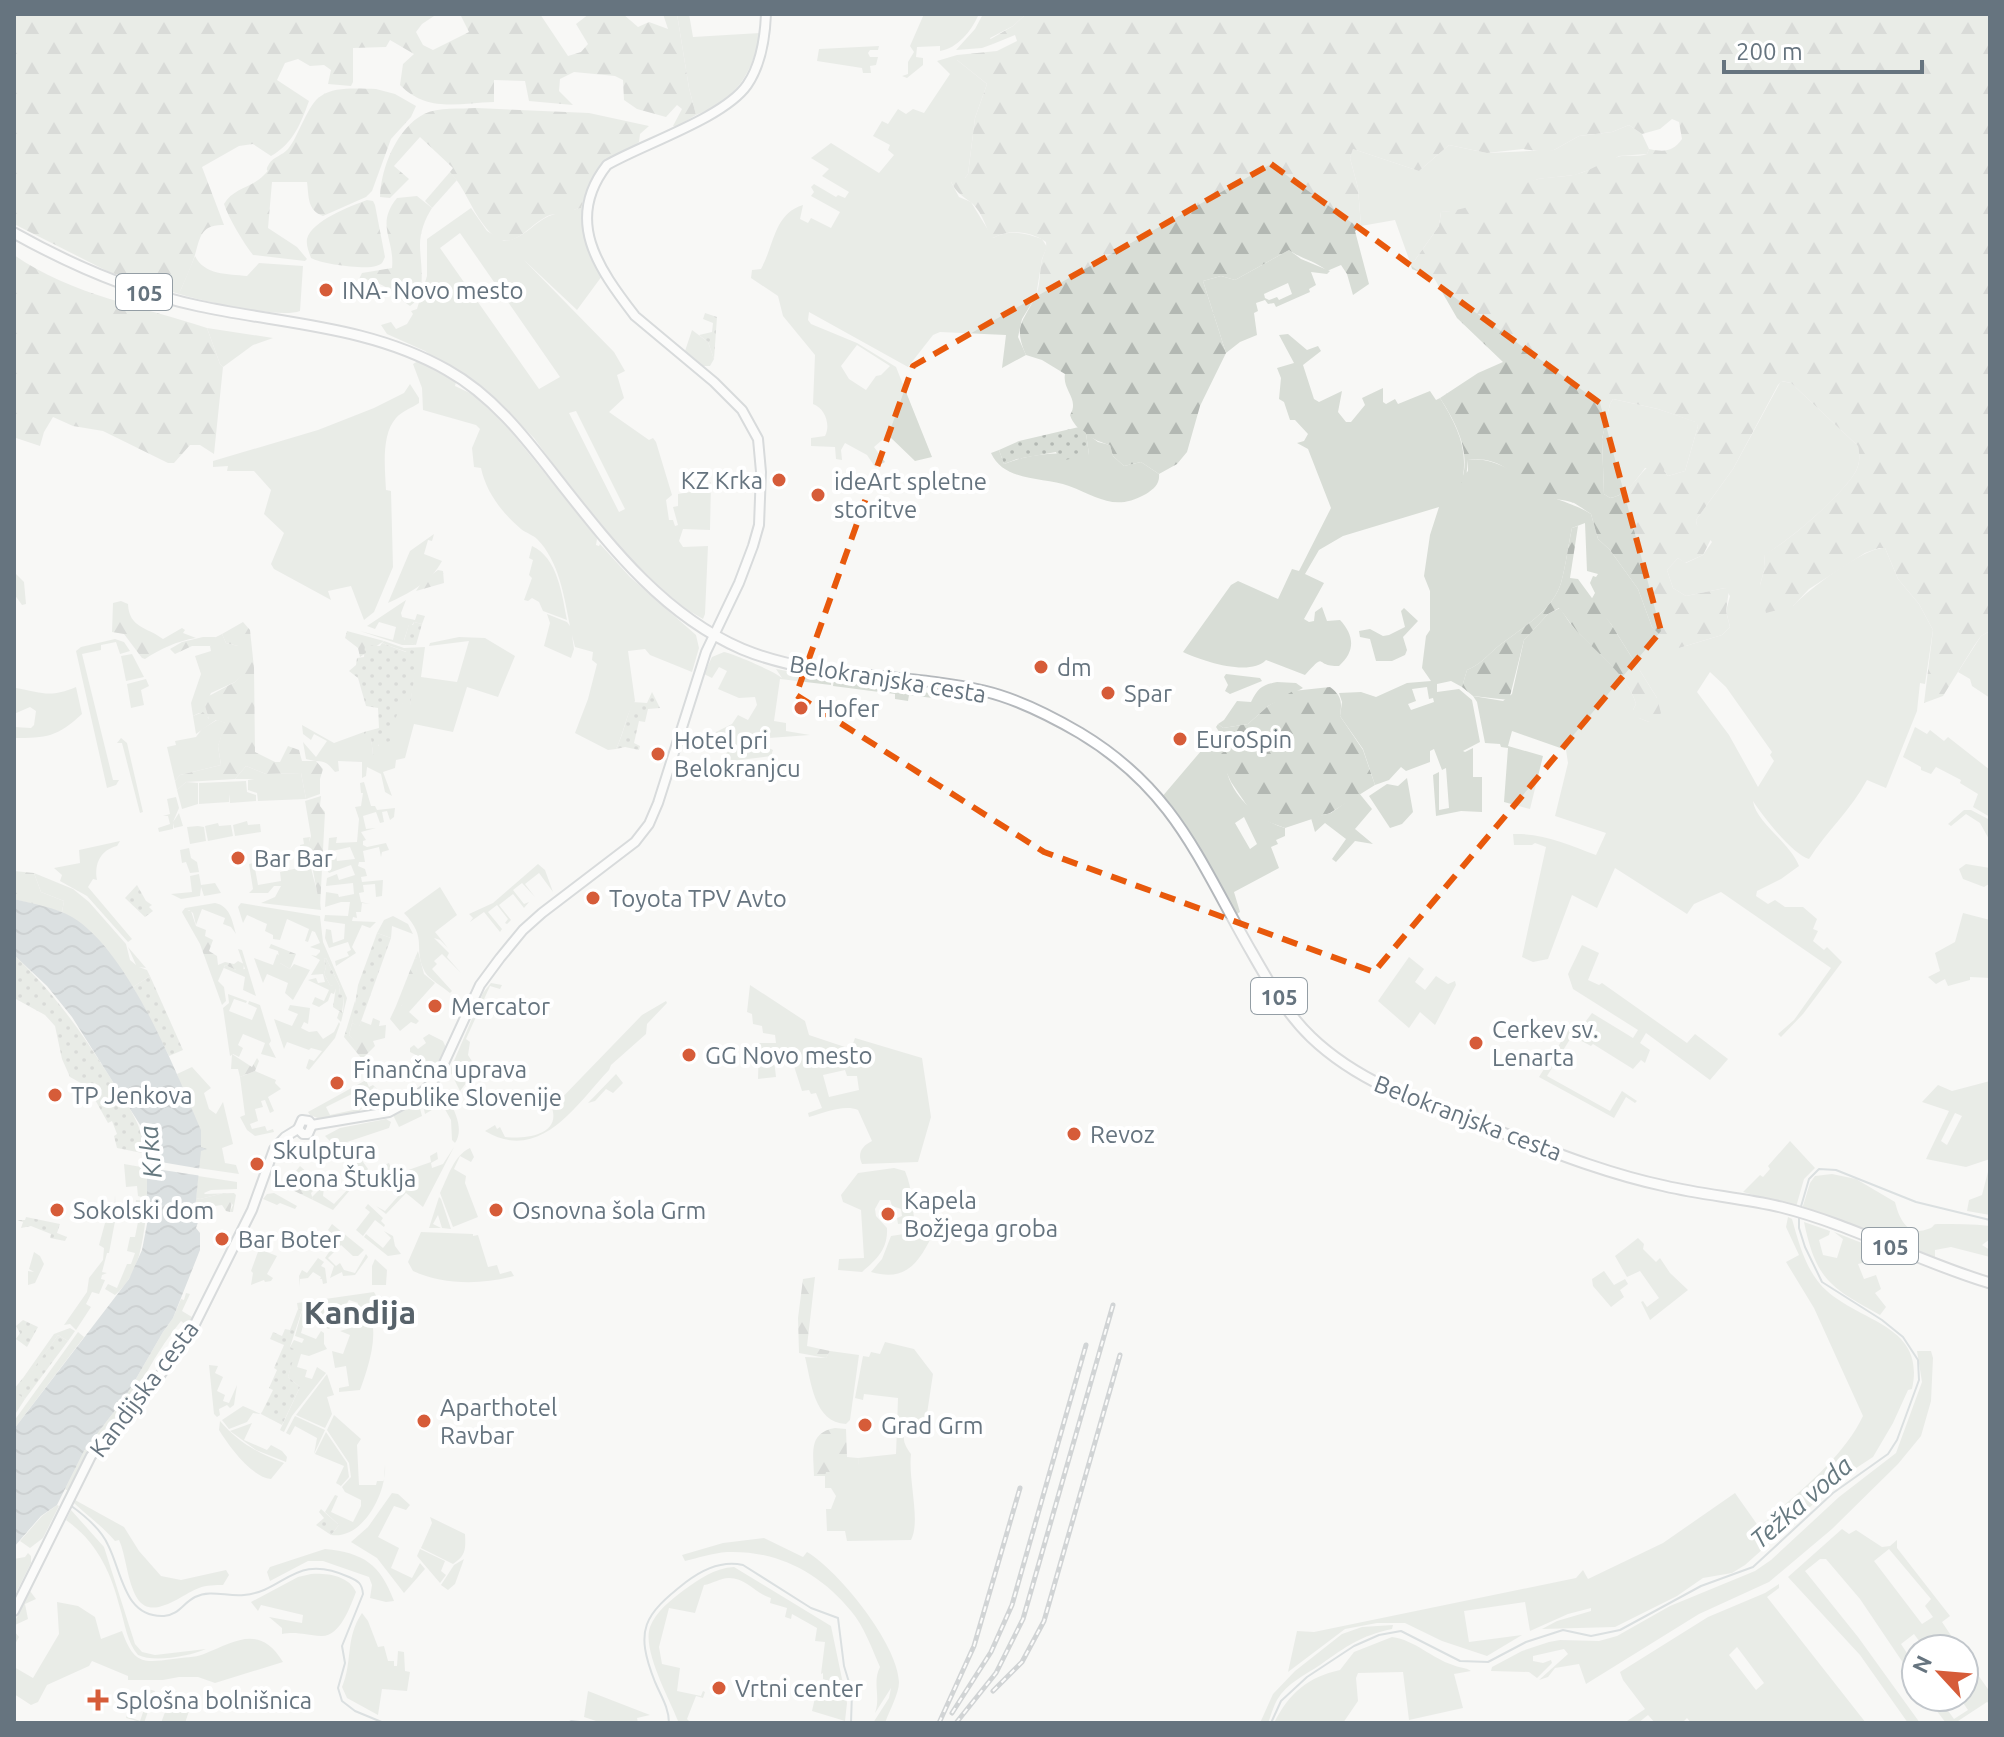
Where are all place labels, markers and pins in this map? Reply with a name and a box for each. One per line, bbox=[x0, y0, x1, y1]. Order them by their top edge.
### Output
place label: INA- Novo mesto bbox=[342, 277, 523, 304]
marker: INA- Novo mesto bbox=[317, 281, 335, 299]
place label: KZ Krka bbox=[681, 467, 763, 494]
place label: ideArt spletne storitve bbox=[834, 468, 987, 523]
marker: KZ Krka bbox=[770, 471, 788, 489]
marker: ideArt spletne storitve bbox=[809, 486, 827, 504]
place label: dm bbox=[1057, 654, 1092, 681]
marker: dm bbox=[1032, 658, 1050, 676]
place label: Spar bbox=[1124, 680, 1172, 707]
marker: Spar bbox=[1099, 684, 1117, 702]
place label: Hofer bbox=[817, 695, 879, 722]
marker: Hofer bbox=[792, 699, 810, 717]
place label: EuroSpin bbox=[1196, 726, 1292, 753]
place label: Hotel pri Belokranjcu bbox=[674, 727, 801, 782]
marker: EuroSpin bbox=[1171, 730, 1189, 748]
marker: Hotel pri Belokranjcu bbox=[649, 745, 667, 763]
place label: Bar Bar bbox=[254, 845, 333, 872]
marker: Bar Bar bbox=[229, 849, 247, 867]
place label: Toyota TPV Avto bbox=[609, 885, 787, 912]
marker: Toyota TPV Avto bbox=[584, 889, 602, 907]
place label: Mercator bbox=[451, 993, 550, 1020]
marker: Mercator bbox=[426, 997, 444, 1015]
place label: Cerkev sv. Lenarta bbox=[1492, 1016, 1599, 1071]
marker: Cerkev sv. Lenarta bbox=[1467, 1034, 1485, 1052]
place label: GG Novo mesto bbox=[705, 1042, 872, 1069]
marker: GG Novo mesto bbox=[680, 1046, 698, 1064]
place label: Finančna uprava Republike Slovenije bbox=[353, 1056, 562, 1111]
marker: Finančna uprava Republike Slovenije bbox=[328, 1074, 346, 1092]
place label: TP Jenkova bbox=[71, 1082, 193, 1109]
marker: TP Jenkova bbox=[46, 1086, 64, 1104]
place label: Revoz bbox=[1090, 1121, 1155, 1148]
marker: Revoz bbox=[1065, 1125, 1083, 1143]
place label: Skulptura Leona Štuklja bbox=[273, 1137, 416, 1192]
marker: Skulptura Leona Štuklja bbox=[248, 1155, 266, 1173]
place label: Kapela Božjega groba bbox=[904, 1187, 1058, 1242]
place label: Sokolski dom bbox=[73, 1197, 214, 1224]
place label: Osnovna šola Grm bbox=[512, 1197, 706, 1224]
marker: Sokolski dom bbox=[48, 1201, 66, 1219]
marker: Osnovna šola Grm bbox=[487, 1201, 505, 1219]
marker: Kapela Božjega groba bbox=[879, 1205, 897, 1223]
place label: Bar Boter bbox=[238, 1226, 341, 1253]
marker: Bar Boter bbox=[213, 1230, 231, 1248]
place label: Aparthotel Ravbar bbox=[440, 1394, 557, 1449]
marker: Aparthotel Ravbar bbox=[415, 1412, 433, 1430]
place label: Grad Grm bbox=[881, 1412, 984, 1439]
marker: Grad Grm bbox=[856, 1416, 874, 1434]
place label: Vrtni center bbox=[735, 1675, 863, 1702]
marker: Vrtni center bbox=[710, 1679, 728, 1697]
place label: Splošna bolnišnica bbox=[116, 1687, 312, 1714]
marker: Splošna bolnišnica bbox=[87, 1689, 109, 1711]

